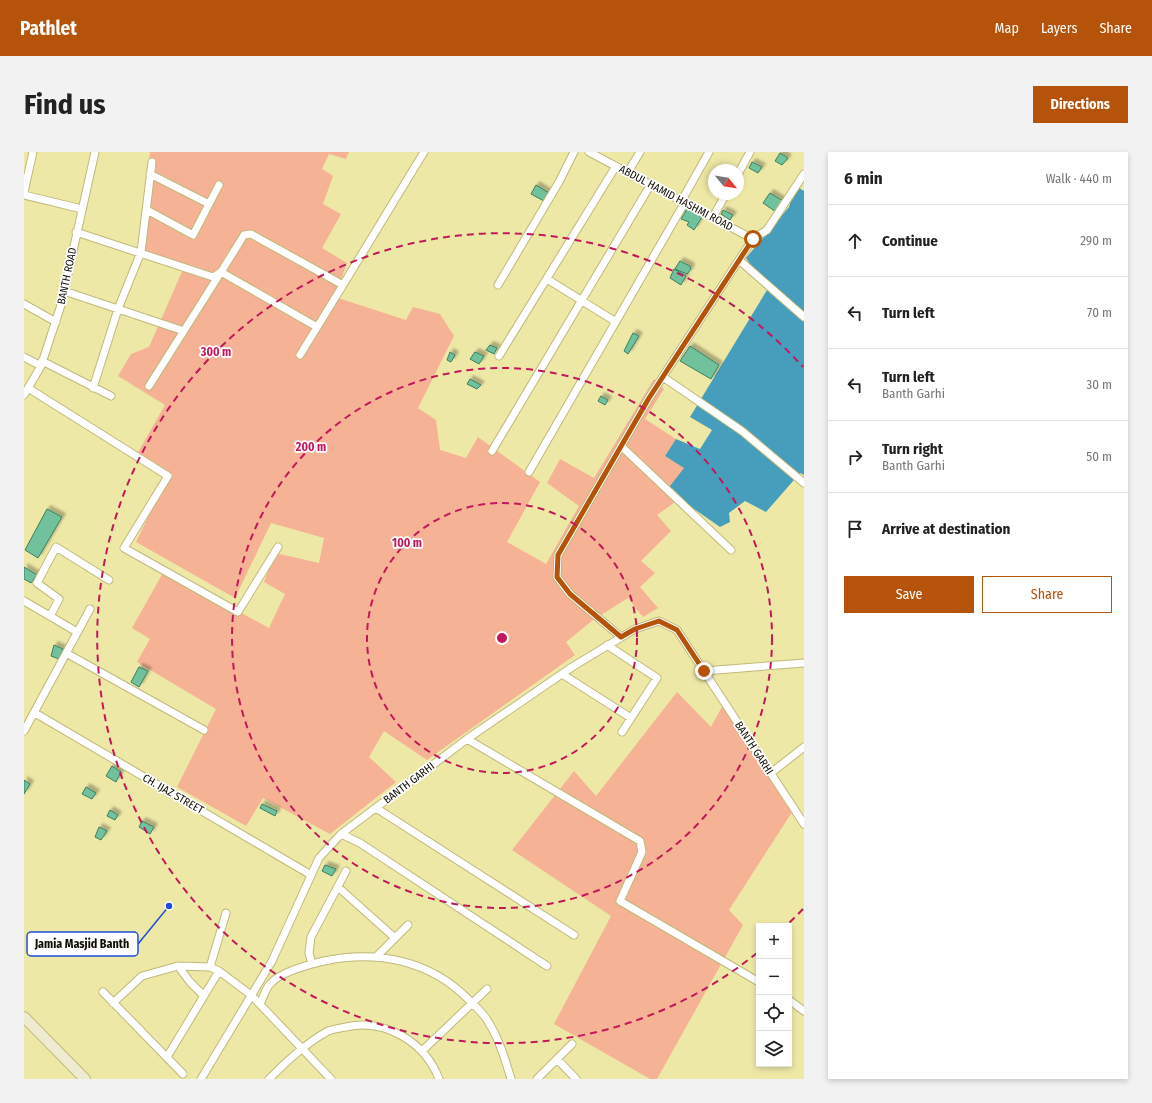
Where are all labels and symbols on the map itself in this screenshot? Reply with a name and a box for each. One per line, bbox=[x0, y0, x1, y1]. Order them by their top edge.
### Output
street label: ABDUL HAMID HASHMI ROAD bbox=[617, 162, 735, 234]
north arrow bbox=[708, 164, 744, 200]
route start bbox=[744, 230, 762, 248]
street label: BANTH ROAD bbox=[55, 246, 79, 306]
text: 300 m bbox=[200, 345, 231, 359]
text: 200 m bbox=[295, 440, 326, 454]
text: 100 m bbox=[392, 536, 422, 550]
centre of rings bbox=[495, 631, 509, 645]
route end bbox=[695, 662, 713, 680]
street label: BANTH GARHI bbox=[732, 719, 776, 777]
street label: BANTH GARHI bbox=[381, 760, 437, 806]
street label: CH. IJAZ STREET bbox=[140, 771, 207, 817]
callout: Jamia Masjid Banth bbox=[27, 932, 138, 956]
text: Jamia Masjid Banth bbox=[34, 937, 129, 951]

